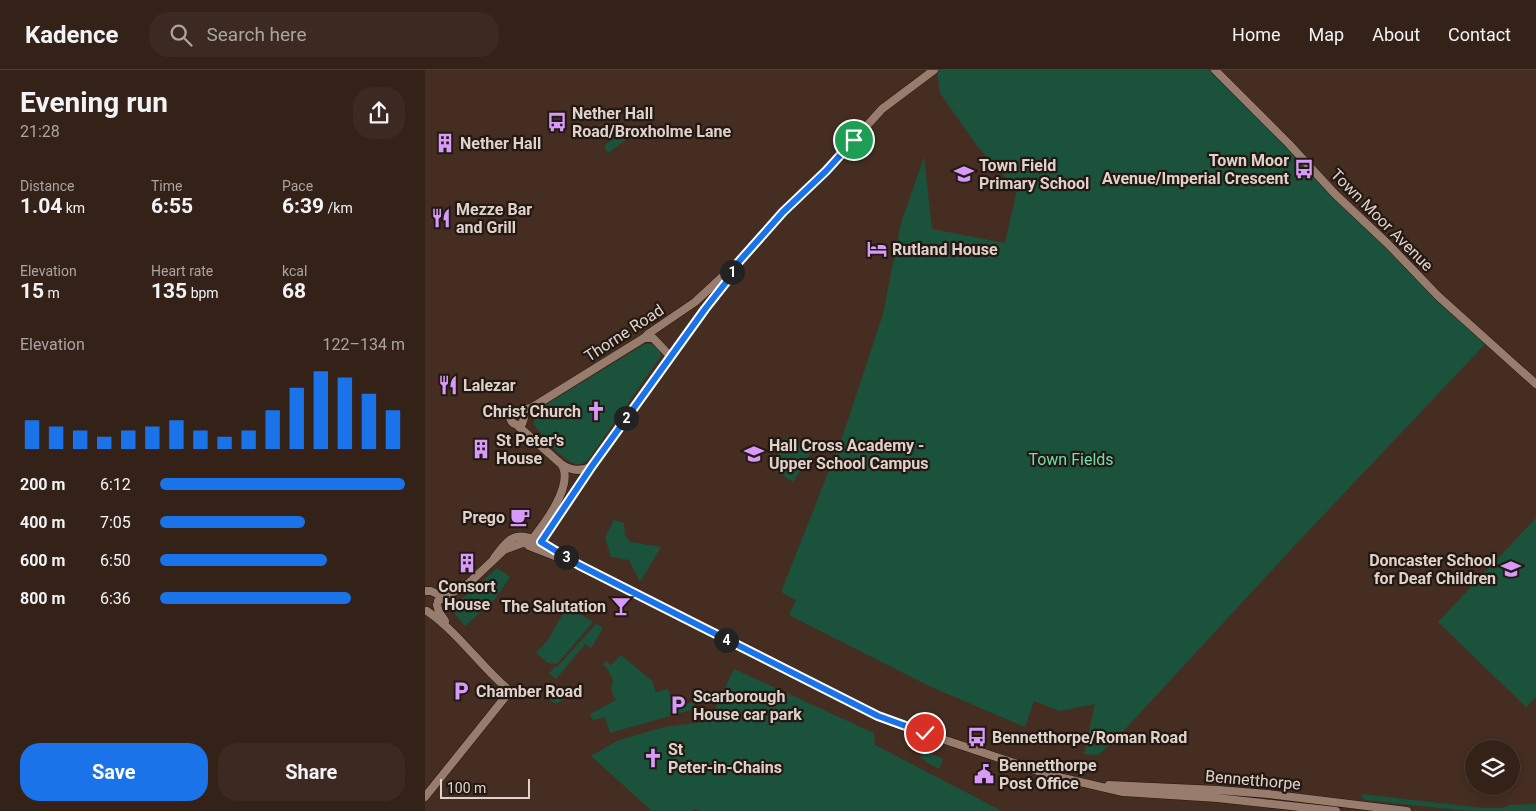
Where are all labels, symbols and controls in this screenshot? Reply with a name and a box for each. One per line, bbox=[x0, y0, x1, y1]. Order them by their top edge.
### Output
search box bbox=[149, 12, 499, 57]
text: Kadence bbox=[25, 21, 119, 49]
icon: search bbox=[167, 21, 195, 49]
text: Search here bbox=[207, 23, 306, 46]
text: Home bbox=[1232, 24, 1281, 45]
text: Map bbox=[1309, 24, 1344, 45]
text: About bbox=[1372, 24, 1420, 45]
text: Contact bbox=[1448, 24, 1511, 45]
text: Evening run bbox=[20, 86, 168, 119]
button: share bbox=[353, 87, 405, 139]
place label: Nether Hall Road/Broxholme Lane bbox=[572, 104, 732, 141]
bus stop icon: Nether Hall Road/Broxholme Lane bbox=[546, 111, 568, 133]
pin bbox=[833, 119, 875, 161]
text: 21:28 bbox=[20, 122, 60, 141]
icon: arrive bbox=[840, 126, 868, 154]
building icon: Nether Hall bbox=[434, 132, 456, 154]
place label: Nether Hall bbox=[460, 134, 541, 153]
place label: Town Moor Avenue/Imperial Crescent bbox=[1102, 151, 1290, 188]
place label: Town Field Primary School bbox=[979, 156, 1089, 193]
bus stop icon: Town Moor Avenue/Imperial Crescent bbox=[1293, 158, 1315, 180]
school or university icon: Town Field Primary School bbox=[953, 163, 975, 185]
street label: Town Moor Avenue bbox=[1327, 165, 1437, 275]
text: Distance bbox=[20, 178, 75, 194]
text: Time bbox=[151, 178, 182, 194]
text: Pace bbox=[282, 178, 313, 194]
text: 1.04 bbox=[20, 194, 62, 218]
text: 6:55 bbox=[151, 194, 193, 218]
text: 6:39 bbox=[282, 194, 324, 218]
text: km bbox=[62, 200, 85, 216]
text: /km bbox=[324, 200, 353, 216]
place label: Mezze Bar and Grill bbox=[456, 200, 532, 237]
restaurant icon: Mezze Bar and Grill bbox=[430, 207, 452, 229]
hotel icon: Rutland House bbox=[866, 238, 888, 260]
place label: Rutland House bbox=[892, 240, 998, 259]
pin: 1 bbox=[719, 260, 745, 284]
text: Elevation bbox=[20, 263, 77, 279]
text: Heart rate bbox=[151, 263, 213, 279]
text: kcal bbox=[282, 263, 307, 279]
text: 1 bbox=[728, 264, 737, 280]
text: 15 bbox=[20, 279, 44, 303]
text: 135 bbox=[151, 279, 187, 303]
text: 68 bbox=[282, 279, 306, 303]
text: m bbox=[44, 285, 60, 301]
text: bpm bbox=[187, 285, 219, 301]
street label: Thorne Road bbox=[581, 300, 667, 366]
text: Elevation bbox=[20, 335, 85, 354]
text: 122–134 m bbox=[323, 335, 405, 354]
restaurant icon: Lalezar bbox=[437, 374, 459, 396]
place label: Lalezar bbox=[463, 376, 516, 395]
church icon: Christ Church bbox=[585, 400, 607, 422]
place label: Christ Church bbox=[482, 402, 581, 421]
pin: 2 bbox=[613, 406, 639, 430]
text: 2 bbox=[622, 410, 631, 426]
place label: St Peter's House bbox=[496, 431, 564, 468]
place label: Hall Cross Academy - Upper School Campus bbox=[769, 436, 929, 473]
building icon: St Peter's House bbox=[470, 438, 492, 460]
school or university icon: Hall Cross Academy - Upper School Campus bbox=[743, 443, 765, 465]
park label: Town Fields bbox=[1028, 450, 1114, 469]
text: 200 m bbox=[20, 475, 65, 494]
text: 6:12 bbox=[100, 475, 131, 494]
cafe icon: Prego bbox=[509, 506, 531, 528]
place label: Prego bbox=[462, 508, 505, 527]
text: 400 m bbox=[20, 513, 65, 532]
text: 7:05 bbox=[100, 513, 131, 532]
pin: 3 bbox=[553, 544, 579, 570]
text: 3 bbox=[562, 549, 571, 565]
text: 600 m bbox=[20, 551, 65, 570]
text: 6:50 bbox=[100, 551, 131, 570]
place label: Doncaster School for Deaf Children bbox=[1369, 551, 1496, 588]
building icon: Consort House bbox=[456, 552, 478, 574]
school or university icon: Doncaster School for Deaf Children bbox=[1500, 558, 1522, 580]
place label: Consort House bbox=[438, 577, 496, 614]
text: 800 m bbox=[20, 589, 65, 608]
text: 6:36 bbox=[100, 589, 131, 608]
bar icon: The Salutation bbox=[610, 595, 632, 617]
place label: The Salutation bbox=[501, 597, 606, 616]
pin: 4 bbox=[713, 628, 739, 652]
text: 4 bbox=[722, 632, 731, 648]
parking icon: Chamber Road bbox=[450, 680, 472, 702]
place label: Chamber Road bbox=[476, 682, 582, 701]
place label: Scarborough House car park bbox=[693, 687, 802, 724]
parking icon: Scarborough House car park bbox=[667, 694, 689, 716]
pin bbox=[904, 712, 946, 754]
icon: check bbox=[911, 719, 939, 747]
bus stop icon: Bennetthorpe/Roman Road bbox=[966, 726, 988, 748]
place label: Bennetthorpe/Roman Road bbox=[992, 728, 1187, 747]
place label: St Peter-in-Chains bbox=[668, 740, 782, 777]
map controls bbox=[1465, 740, 1520, 795]
button: layers bbox=[1465, 740, 1520, 795]
button: Save bbox=[20, 743, 208, 801]
button: Share bbox=[218, 743, 405, 801]
church icon: St Peter-in-Chains bbox=[642, 747, 664, 769]
place label: Bennetthorpe Post Office bbox=[999, 756, 1097, 793]
public building icon: Bennetthorpe Post Office bbox=[973, 763, 995, 785]
street label: Bennetthorpe bbox=[1204, 766, 1302, 794]
scale bar bbox=[440, 776, 530, 799]
text: 100 m bbox=[447, 780, 486, 796]

